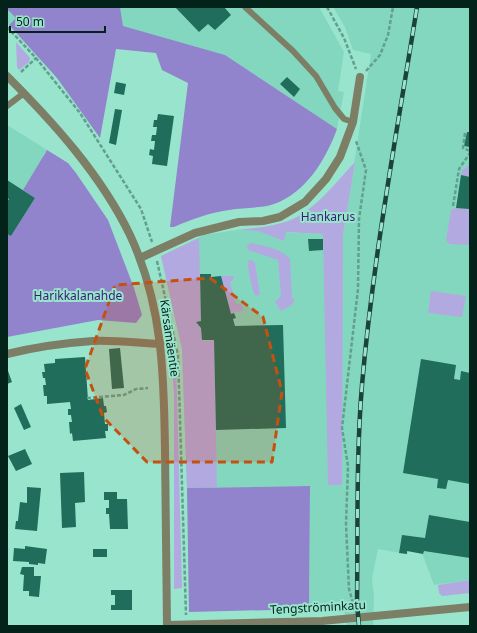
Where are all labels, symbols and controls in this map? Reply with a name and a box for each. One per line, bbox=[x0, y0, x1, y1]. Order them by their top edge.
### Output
scale bar bbox=[10, 8, 105, 34]
text: 50 m bbox=[16, 13, 44, 30]
park label: Hankarus bbox=[301, 208, 355, 225]
park label: Harikkalanahde bbox=[34, 287, 123, 304]
street label: Kärsämäentie bbox=[156, 298, 184, 378]
street label: Tengströminkatu bbox=[270, 596, 366, 618]

